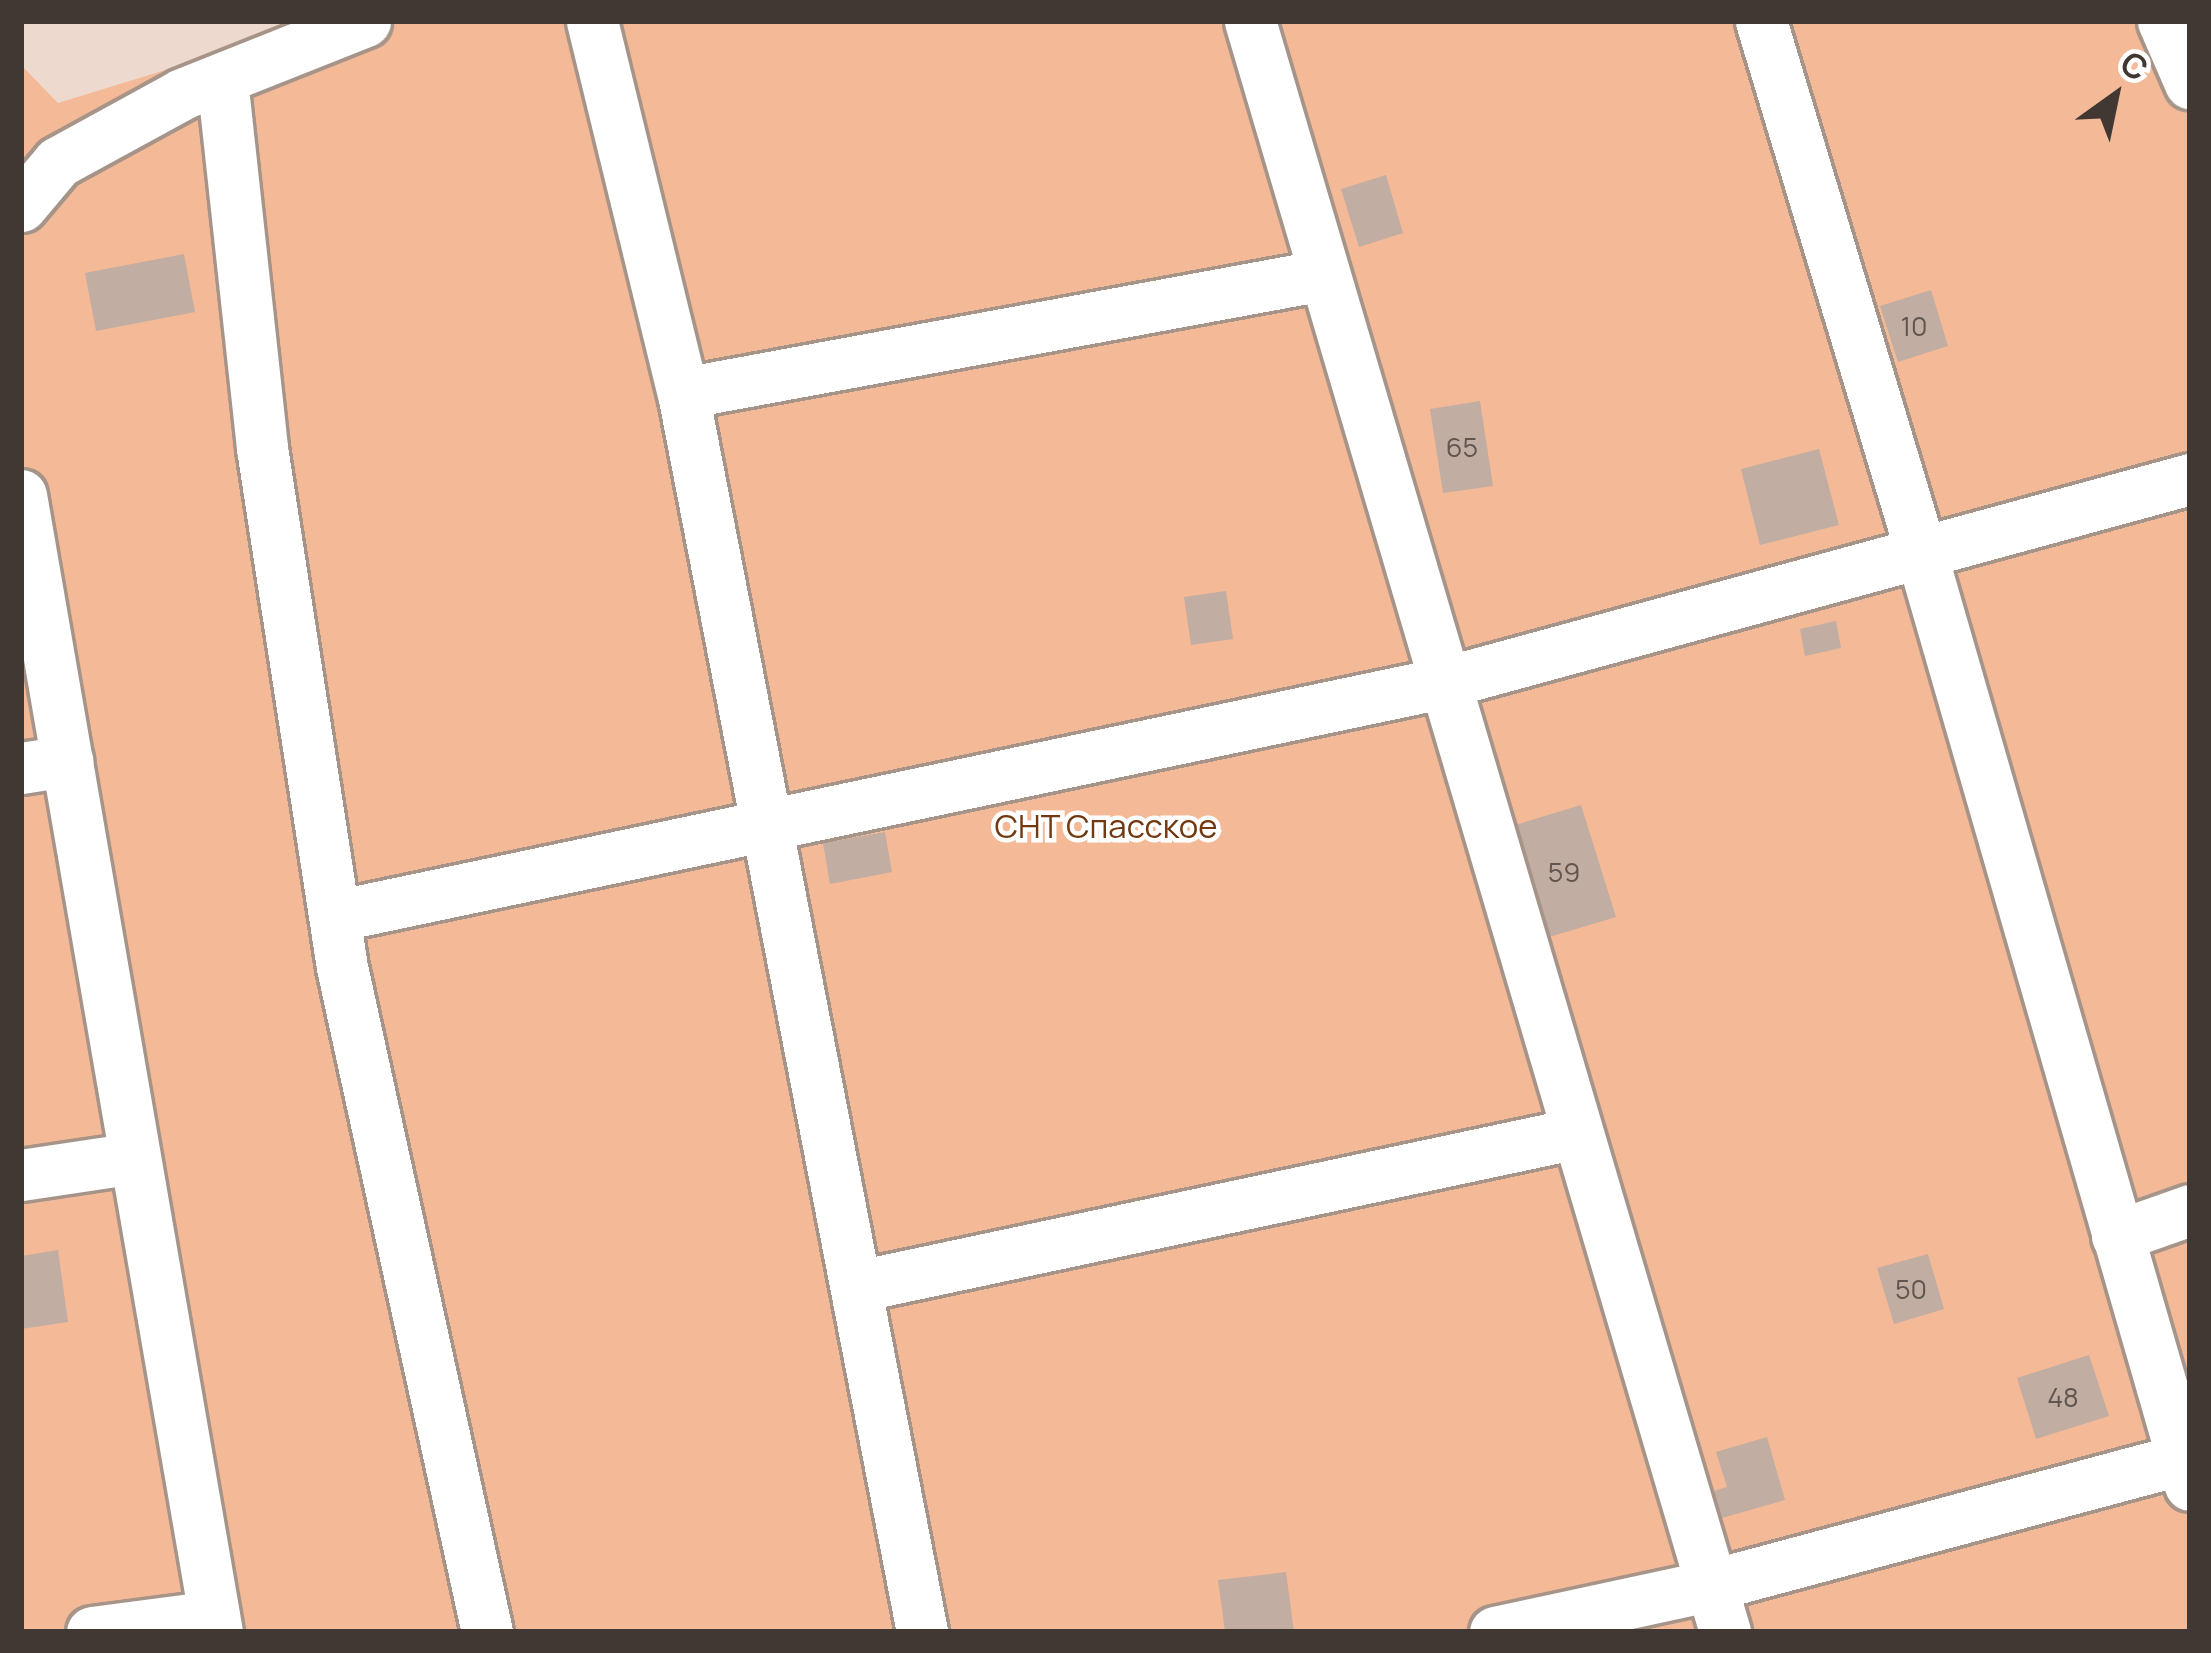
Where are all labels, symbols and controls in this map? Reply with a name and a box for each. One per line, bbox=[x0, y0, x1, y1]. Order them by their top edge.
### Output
north arrow bbox=[2055, 36, 2175, 156]
text: С bbox=[2112, 40, 2157, 91]
house number: 10 bbox=[1901, 310, 1927, 342]
house number: 65 bbox=[1446, 431, 1478, 463]
park label: СНТ Спасское bbox=[994, 806, 1218, 846]
house number: 59 bbox=[1548, 856, 1580, 888]
house number: 50 bbox=[1895, 1273, 1927, 1305]
house number: 48 bbox=[2047, 1381, 2079, 1413]

